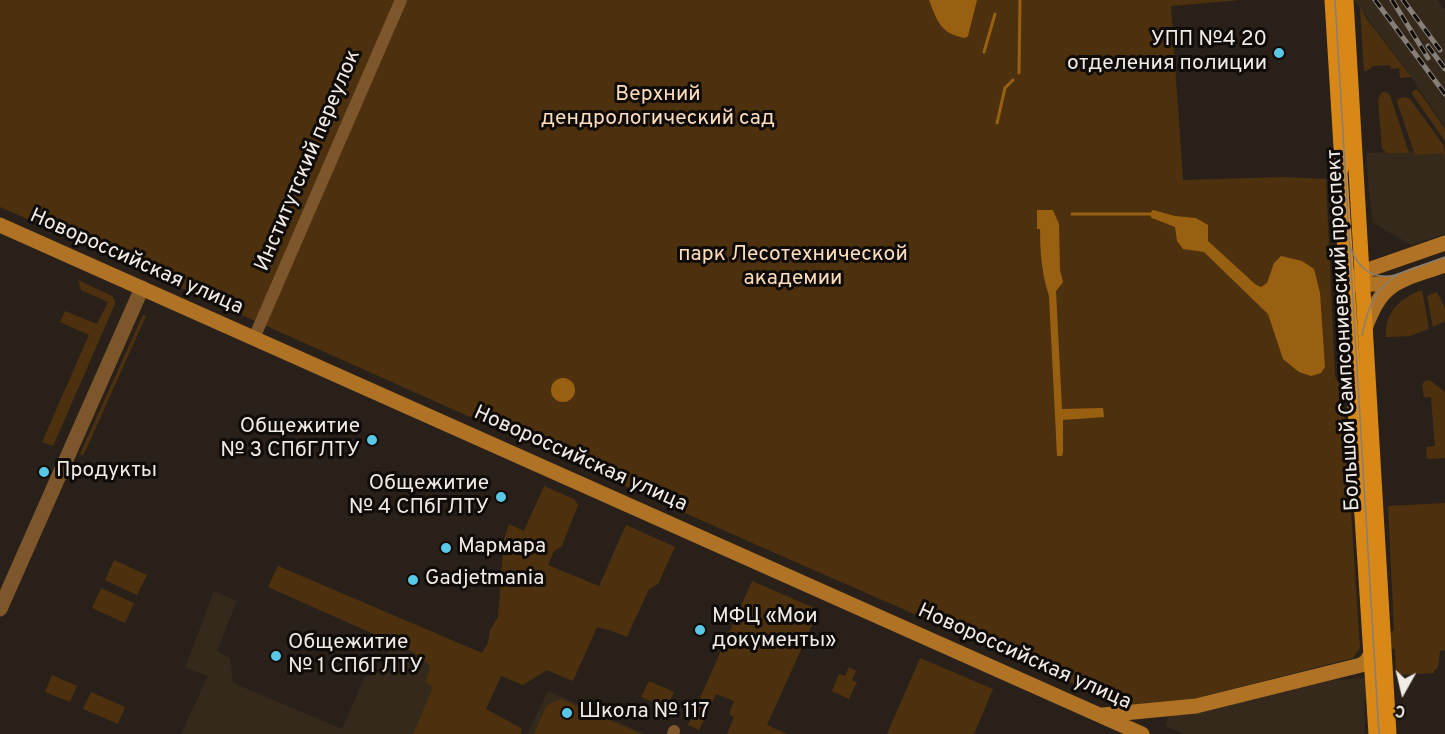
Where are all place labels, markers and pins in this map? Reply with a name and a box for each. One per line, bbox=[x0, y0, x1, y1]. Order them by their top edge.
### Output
place label: УПП №4 20 отделения полиции bbox=[1067, 28, 1267, 78]
marker: УПП №4 20 отделения полиции bbox=[1272, 46, 1286, 60]
place label: Общежитие № 3 СПбГЛТУ bbox=[220, 415, 360, 465]
marker: Общежитие № 3 СПбГЛТУ bbox=[365, 433, 379, 447]
place label: Продукты bbox=[56, 459, 157, 485]
marker: Продукты bbox=[37, 465, 51, 479]
place label: Общежитие № 4 СПбГЛТУ bbox=[349, 472, 489, 522]
marker: Общежитие № 4 СПбГЛТУ bbox=[494, 490, 508, 504]
place label: Мармара bbox=[458, 535, 546, 561]
marker: Мармара bbox=[439, 541, 453, 555]
place label: Gadjetmania bbox=[425, 567, 544, 593]
marker: Gadjetmania bbox=[406, 573, 420, 587]
place label: МФЦ «Мои документы» bbox=[712, 605, 836, 655]
marker: МФЦ «Мои документы» bbox=[693, 623, 707, 637]
place label: Общежитие № 1 СПбГЛТУ bbox=[288, 631, 423, 681]
marker: Общежитие № 1 СПбГЛТУ bbox=[269, 649, 283, 663]
place label: Школа № 117 bbox=[579, 700, 709, 726]
marker: Школа № 117 bbox=[560, 706, 574, 720]

